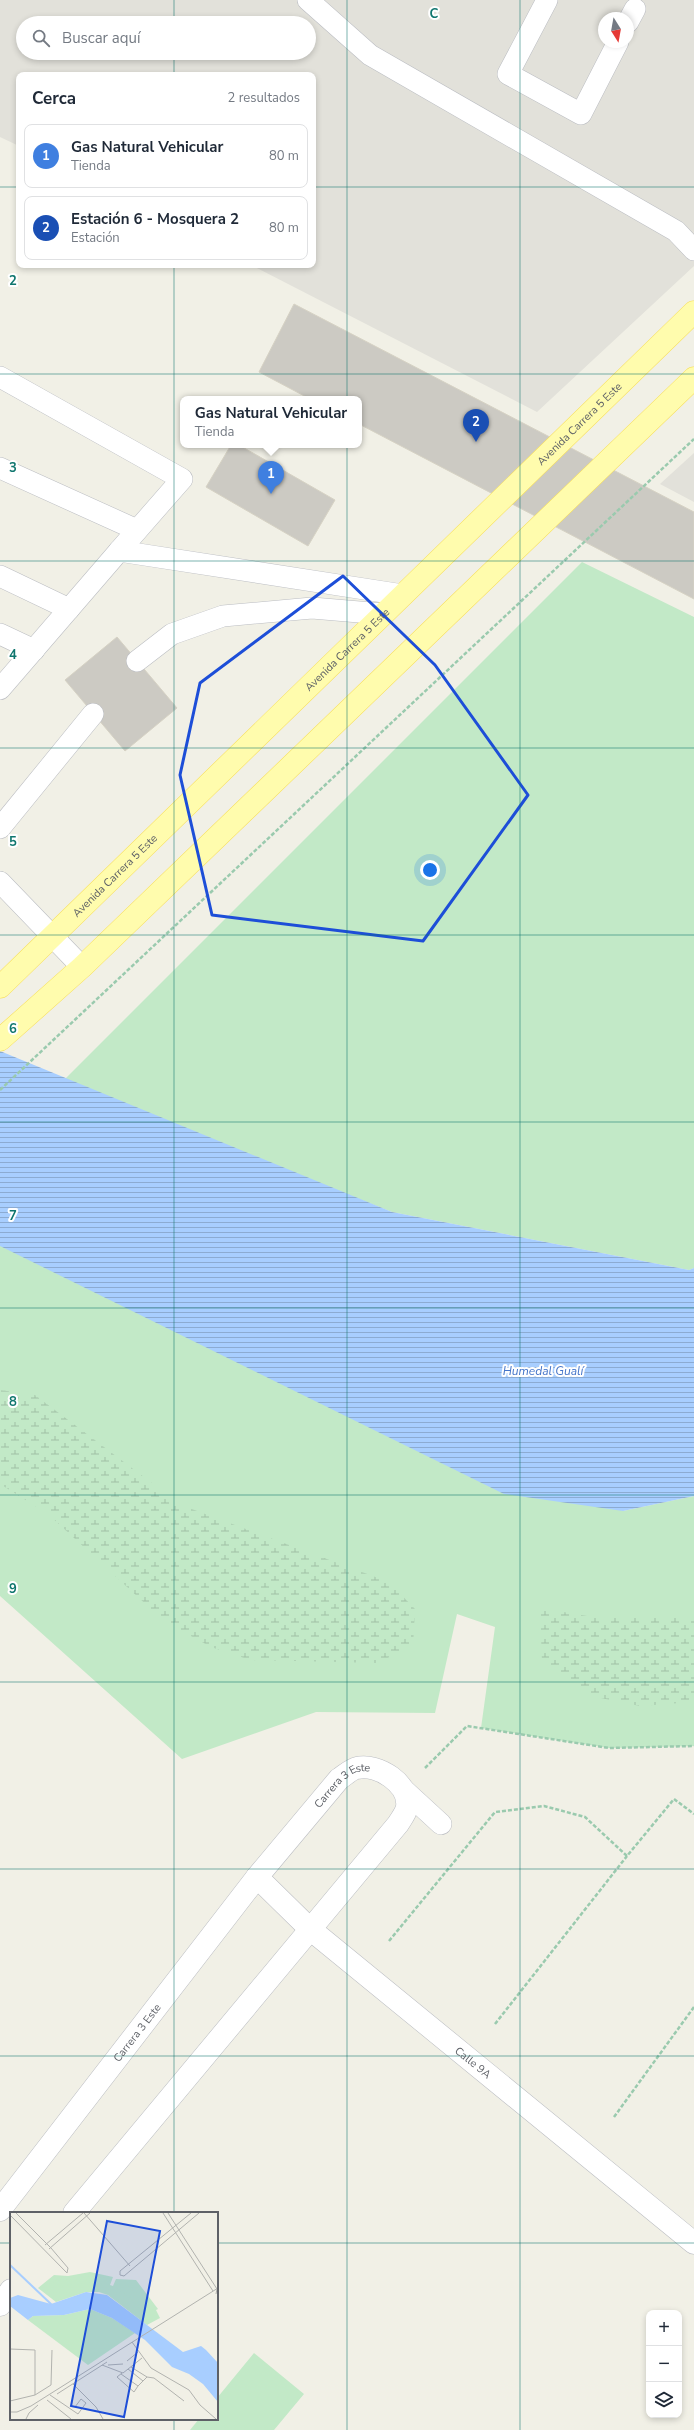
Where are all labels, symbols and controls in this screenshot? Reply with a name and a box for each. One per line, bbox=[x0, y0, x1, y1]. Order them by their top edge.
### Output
text: C bbox=[430, 5, 439, 23]
north arrow bbox=[598, 12, 634, 48]
search box bbox=[16, 16, 316, 60]
icon: search bbox=[30, 27, 52, 49]
text: Buscar aquí bbox=[62, 28, 140, 48]
text: Cerca bbox=[32, 87, 76, 110]
text: 2 resultados bbox=[228, 89, 300, 107]
text: Gas Natural Vehicular bbox=[71, 137, 223, 157]
text: 1 bbox=[42, 147, 50, 165]
text: 80 m bbox=[269, 147, 299, 165]
text: Tienda bbox=[71, 157, 111, 175]
text: Estación 6 - Mosquera 2 bbox=[71, 209, 239, 229]
text: 2 bbox=[42, 219, 50, 237]
text: 80 m bbox=[269, 219, 299, 237]
text: Estación bbox=[71, 229, 120, 247]
text: 2 bbox=[9, 272, 17, 290]
street label: Avenida Carrera 5 Este bbox=[533, 379, 625, 468]
popup bbox=[180, 396, 362, 448]
text: Gas Natural Vehicular bbox=[195, 403, 347, 423]
pin: 2 bbox=[463, 409, 489, 442]
text: Tienda bbox=[195, 423, 234, 441]
text: 3 bbox=[9, 459, 17, 477]
pin: 1 bbox=[258, 461, 284, 494]
street label: Avenida Carrera 5 Este bbox=[301, 605, 393, 694]
text: 4 bbox=[9, 646, 17, 664]
street label: Avenida Carrera 5 Este bbox=[69, 831, 161, 920]
text: 5 bbox=[9, 833, 17, 851]
your location bbox=[420, 860, 440, 880]
text: 6 bbox=[9, 1020, 17, 1038]
text: 7 bbox=[9, 1207, 17, 1225]
water label: Humedal Gualí bbox=[503, 1363, 586, 1379]
text: 8 bbox=[9, 1393, 17, 1411]
text: 9 bbox=[9, 1580, 17, 1598]
street label: Carrera 3 Este bbox=[311, 1760, 371, 1811]
street label: Carrera 3 Este bbox=[110, 2000, 164, 2065]
street label: Calle 9A bbox=[452, 2043, 494, 2082]
inset map bbox=[10, 2212, 218, 2420]
map controls bbox=[646, 2310, 682, 2418]
button: + bbox=[646, 2310, 682, 2346]
button: − bbox=[646, 2346, 682, 2382]
button: layers bbox=[646, 2382, 682, 2418]

